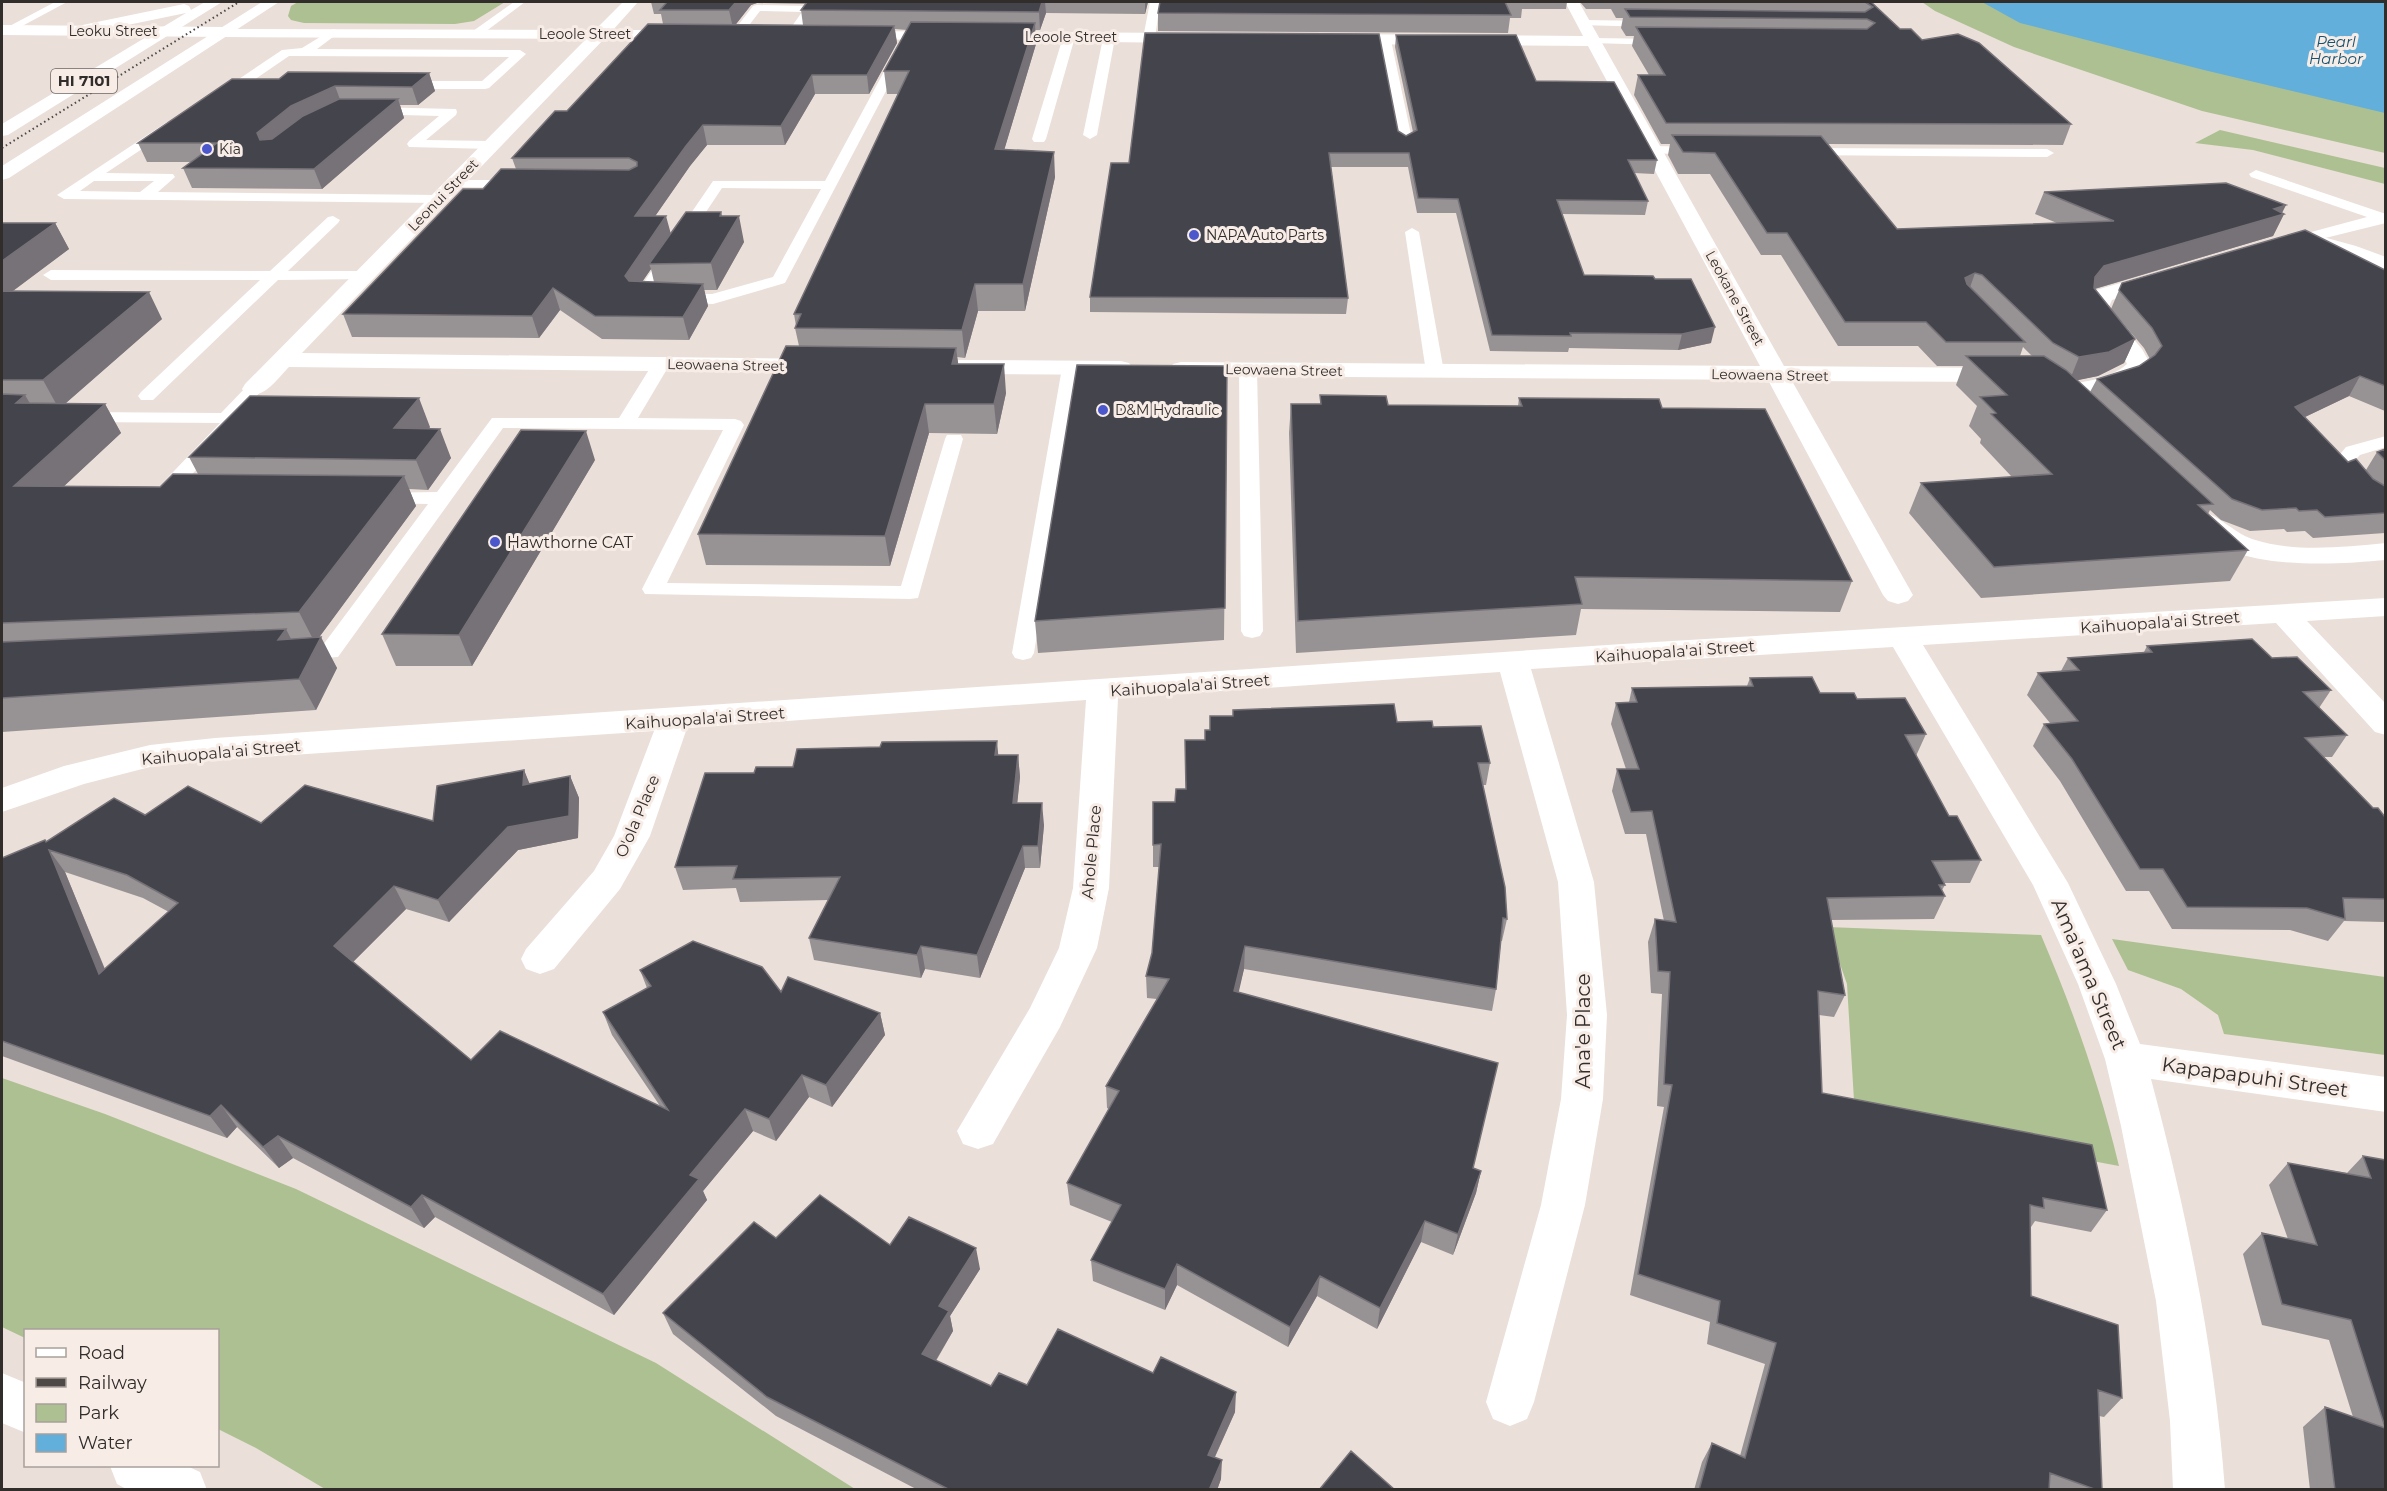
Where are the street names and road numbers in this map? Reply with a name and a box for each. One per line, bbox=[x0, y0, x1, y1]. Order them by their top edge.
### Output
street label: Leoku Street bbox=[68, 22, 158, 40]
street label: Leoole Street bbox=[539, 25, 631, 43]
street label: Leoole Street bbox=[1025, 28, 1117, 46]
road number: HI 7101 bbox=[51, 69, 117, 93]
street label: Leonui Street bbox=[404, 155, 482, 235]
street label: Leokane Street bbox=[1701, 247, 1769, 349]
street label: Leowaena Street bbox=[667, 355, 785, 375]
street label: Leowaena Street bbox=[1225, 360, 1343, 380]
street label: Leowaena Street bbox=[1711, 365, 1829, 385]
street label: Kaihuopala'ai Street bbox=[2080, 607, 2241, 638]
street label: Kaihuopala'ai Street bbox=[1595, 636, 1756, 667]
street label: Kaihuopala'ai Street bbox=[1110, 670, 1271, 701]
street label: Kaihuopala'ai Street bbox=[625, 703, 786, 734]
street label: Kaihuopala'ai Street bbox=[141, 736, 302, 769]
street label: O'ola Place bbox=[612, 772, 663, 860]
street label: Ahole Place bbox=[1078, 804, 1105, 900]
street label: Ama'ama Street bbox=[2046, 895, 2132, 1053]
street label: Ana'e Place bbox=[1571, 973, 1595, 1089]
street label: Kapapapuhi Street bbox=[2160, 1052, 2350, 1102]

